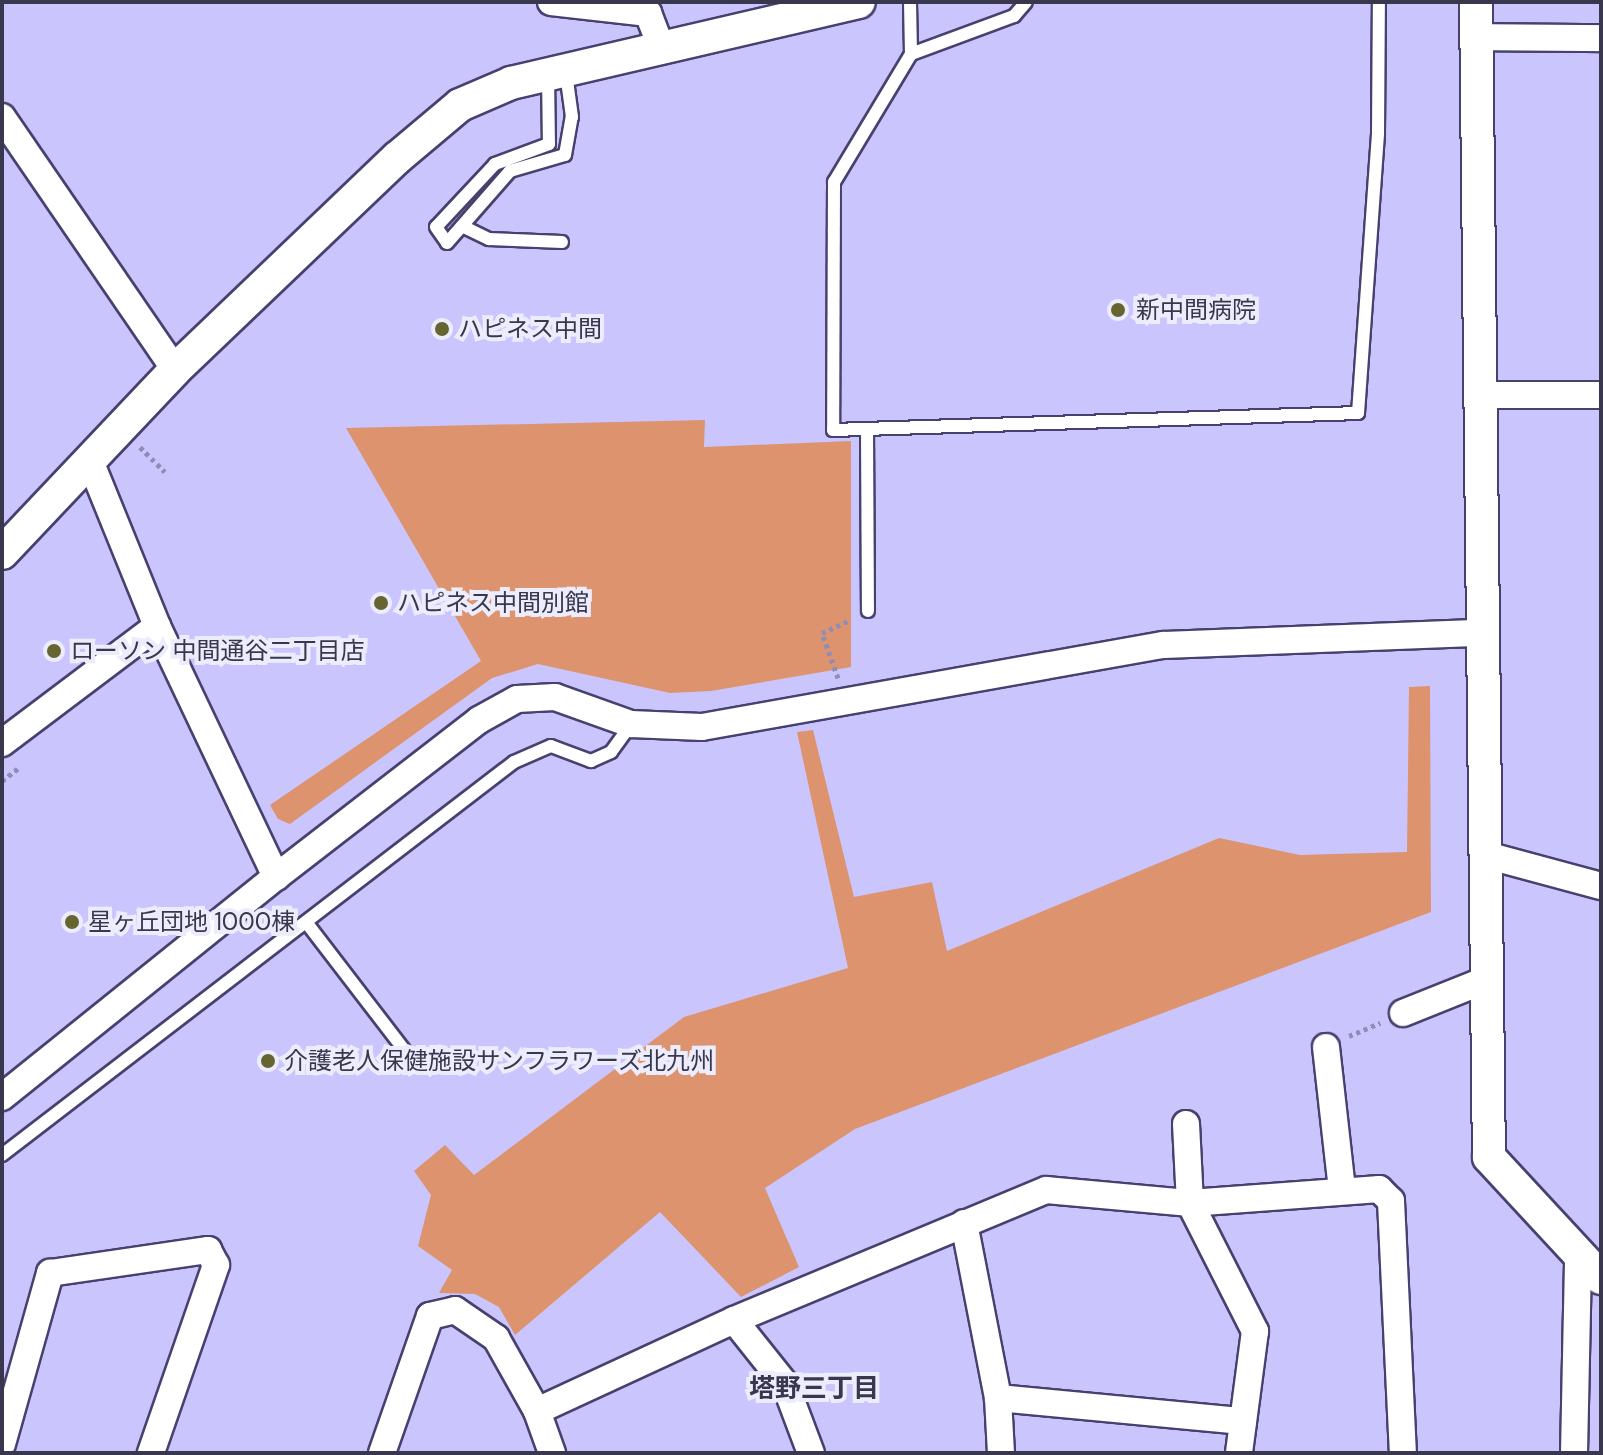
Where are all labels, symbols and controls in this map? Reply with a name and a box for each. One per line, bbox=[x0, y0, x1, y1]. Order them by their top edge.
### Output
place label: 新中間病院 bbox=[1136, 296, 1256, 324]
marker: 新中間病院 bbox=[1107, 299, 1129, 321]
place label: ハピネス中間 bbox=[458, 315, 602, 343]
marker: ハピネス中間 bbox=[433, 320, 451, 338]
place label: ハピネス中間別館 bbox=[397, 589, 589, 617]
marker: ハピネス中間別館 bbox=[372, 594, 390, 612]
place label: ローソン 中間通谷二丁目店 bbox=[70, 637, 364, 665]
marker: ローソン 中間通谷二丁目店 bbox=[45, 642, 63, 660]
place label: 星ヶ丘団地 1000棟 bbox=[88, 908, 295, 936]
marker: 星ヶ丘団地 1000棟 bbox=[63, 913, 81, 931]
place label: 介護老人保健施設サンフラワーズ北九州 bbox=[284, 1047, 716, 1075]
marker: 介護老人保健施設サンフラワーズ北九州 bbox=[259, 1052, 277, 1070]
district label: 塔野三丁目 bbox=[749, 1373, 879, 1405]

